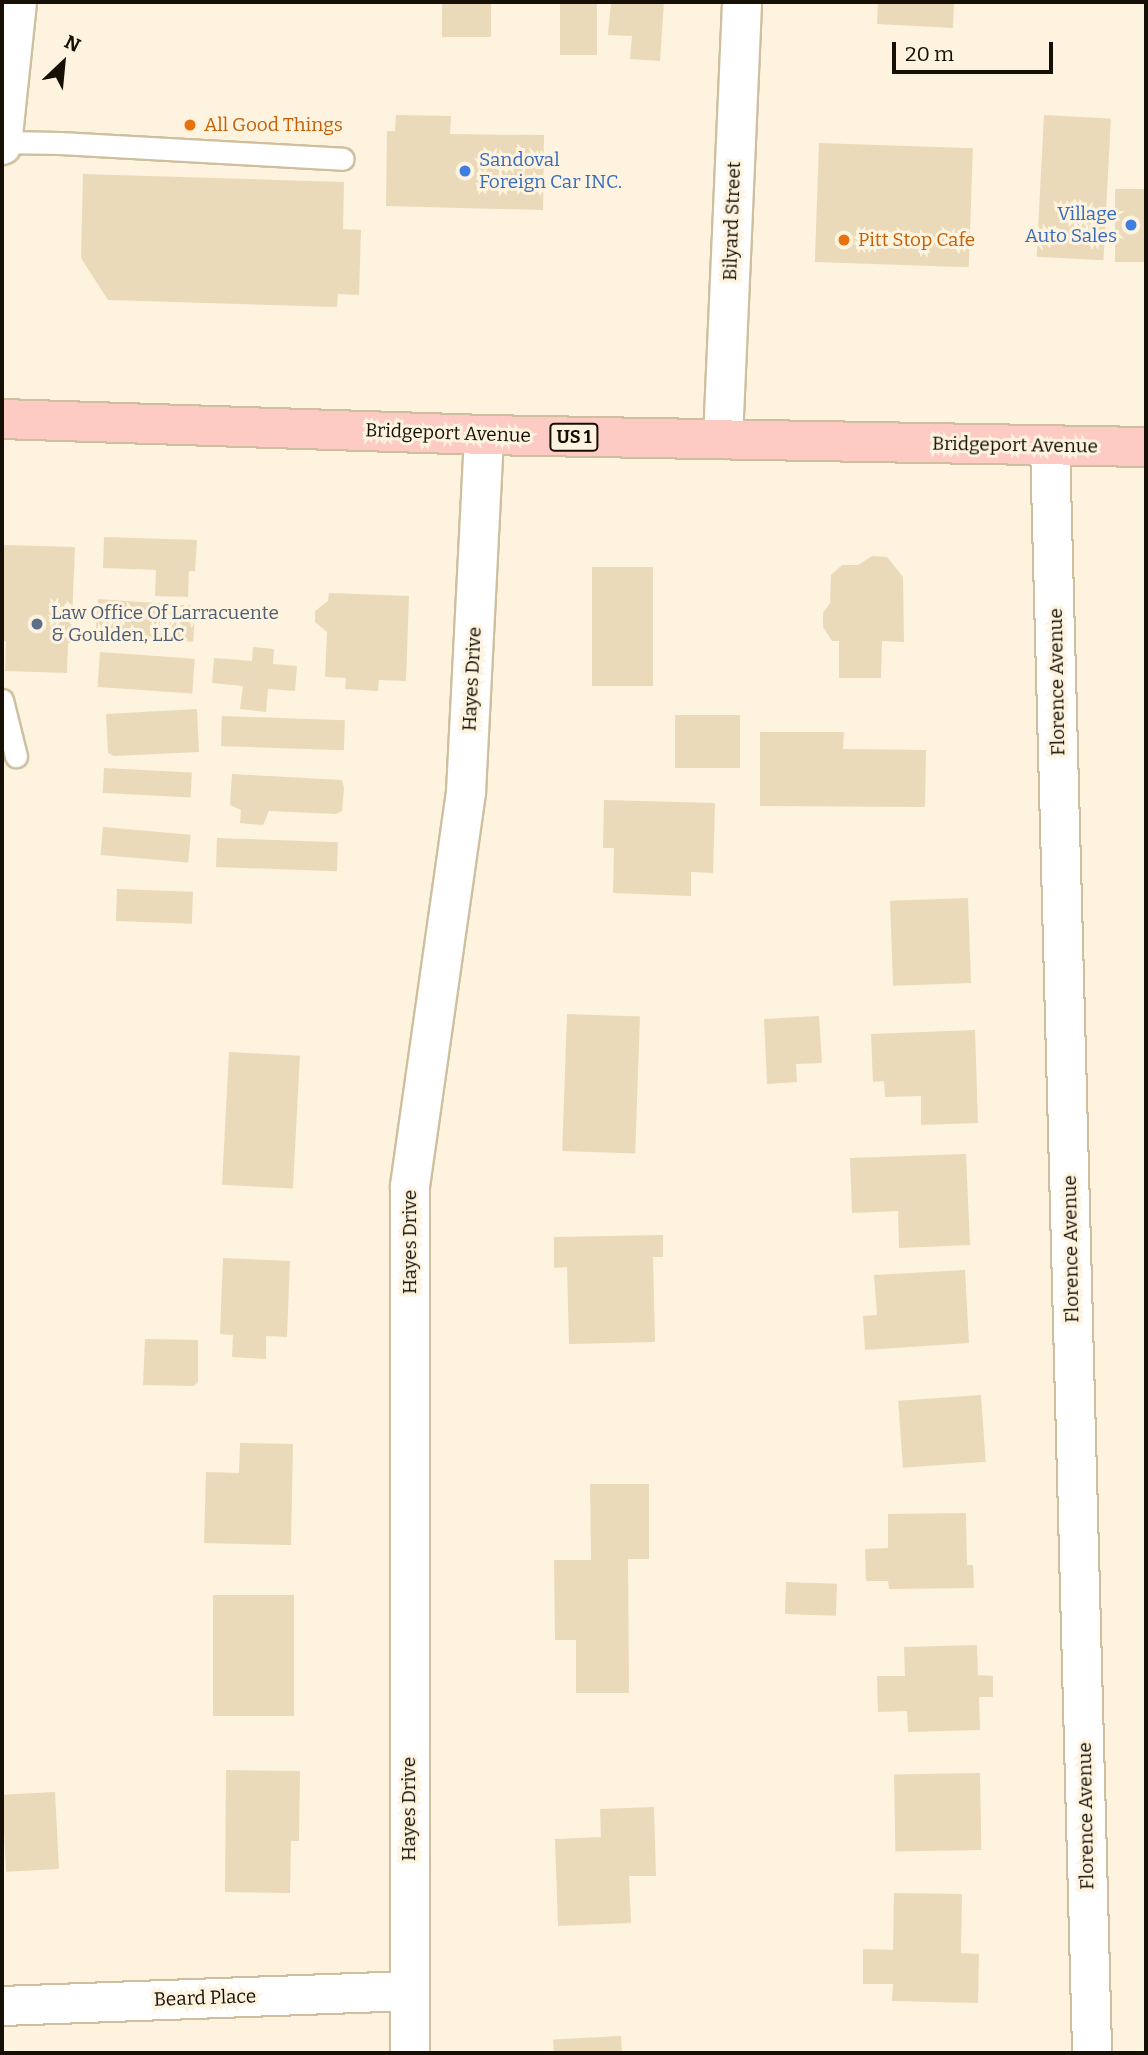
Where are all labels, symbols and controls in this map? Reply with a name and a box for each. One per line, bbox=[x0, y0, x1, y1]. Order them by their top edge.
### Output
north arrow bbox=[28, 28, 98, 98]
scale bar bbox=[896, 28, 1057, 72]
text: N bbox=[61, 30, 84, 57]
text: 20 m bbox=[905, 41, 954, 67]
place label: All Good Things bbox=[204, 114, 343, 136]
marker: All Good Things bbox=[182, 117, 198, 133]
place label: Sandoval Foreign Car INC. bbox=[479, 149, 622, 193]
street label: Bilyard Street bbox=[719, 161, 745, 281]
marker: Sandoval Foreign Car INC. bbox=[457, 163, 473, 179]
place label: Village Auto Sales bbox=[1025, 203, 1117, 247]
marker: Village Auto Sales bbox=[1123, 217, 1139, 233]
place label: Pitt Stop Cafe bbox=[858, 229, 975, 251]
marker: Pitt Stop Cafe bbox=[836, 232, 852, 248]
street label: Bridgeport Avenue bbox=[365, 419, 531, 447]
road number: US 1 bbox=[548, 422, 600, 452]
street label: Bridgeport Avenue bbox=[932, 432, 1098, 458]
place label: Law Office Of Larracuente & Goulden, LLC bbox=[51, 602, 279, 646]
street label: Florence Avenue bbox=[1044, 608, 1070, 756]
marker: Law Office Of Larracuente & Goulden, LLC bbox=[29, 616, 45, 632]
street label: Hayes Drive bbox=[458, 626, 486, 732]
street label: Florence Avenue bbox=[1058, 1175, 1084, 1323]
street label: Hayes Drive bbox=[399, 1190, 421, 1294]
street label: Florence Avenue bbox=[1073, 1742, 1099, 1890]
street label: Hayes Drive bbox=[398, 1757, 420, 1861]
street label: Beard Place bbox=[153, 1985, 257, 2011]

